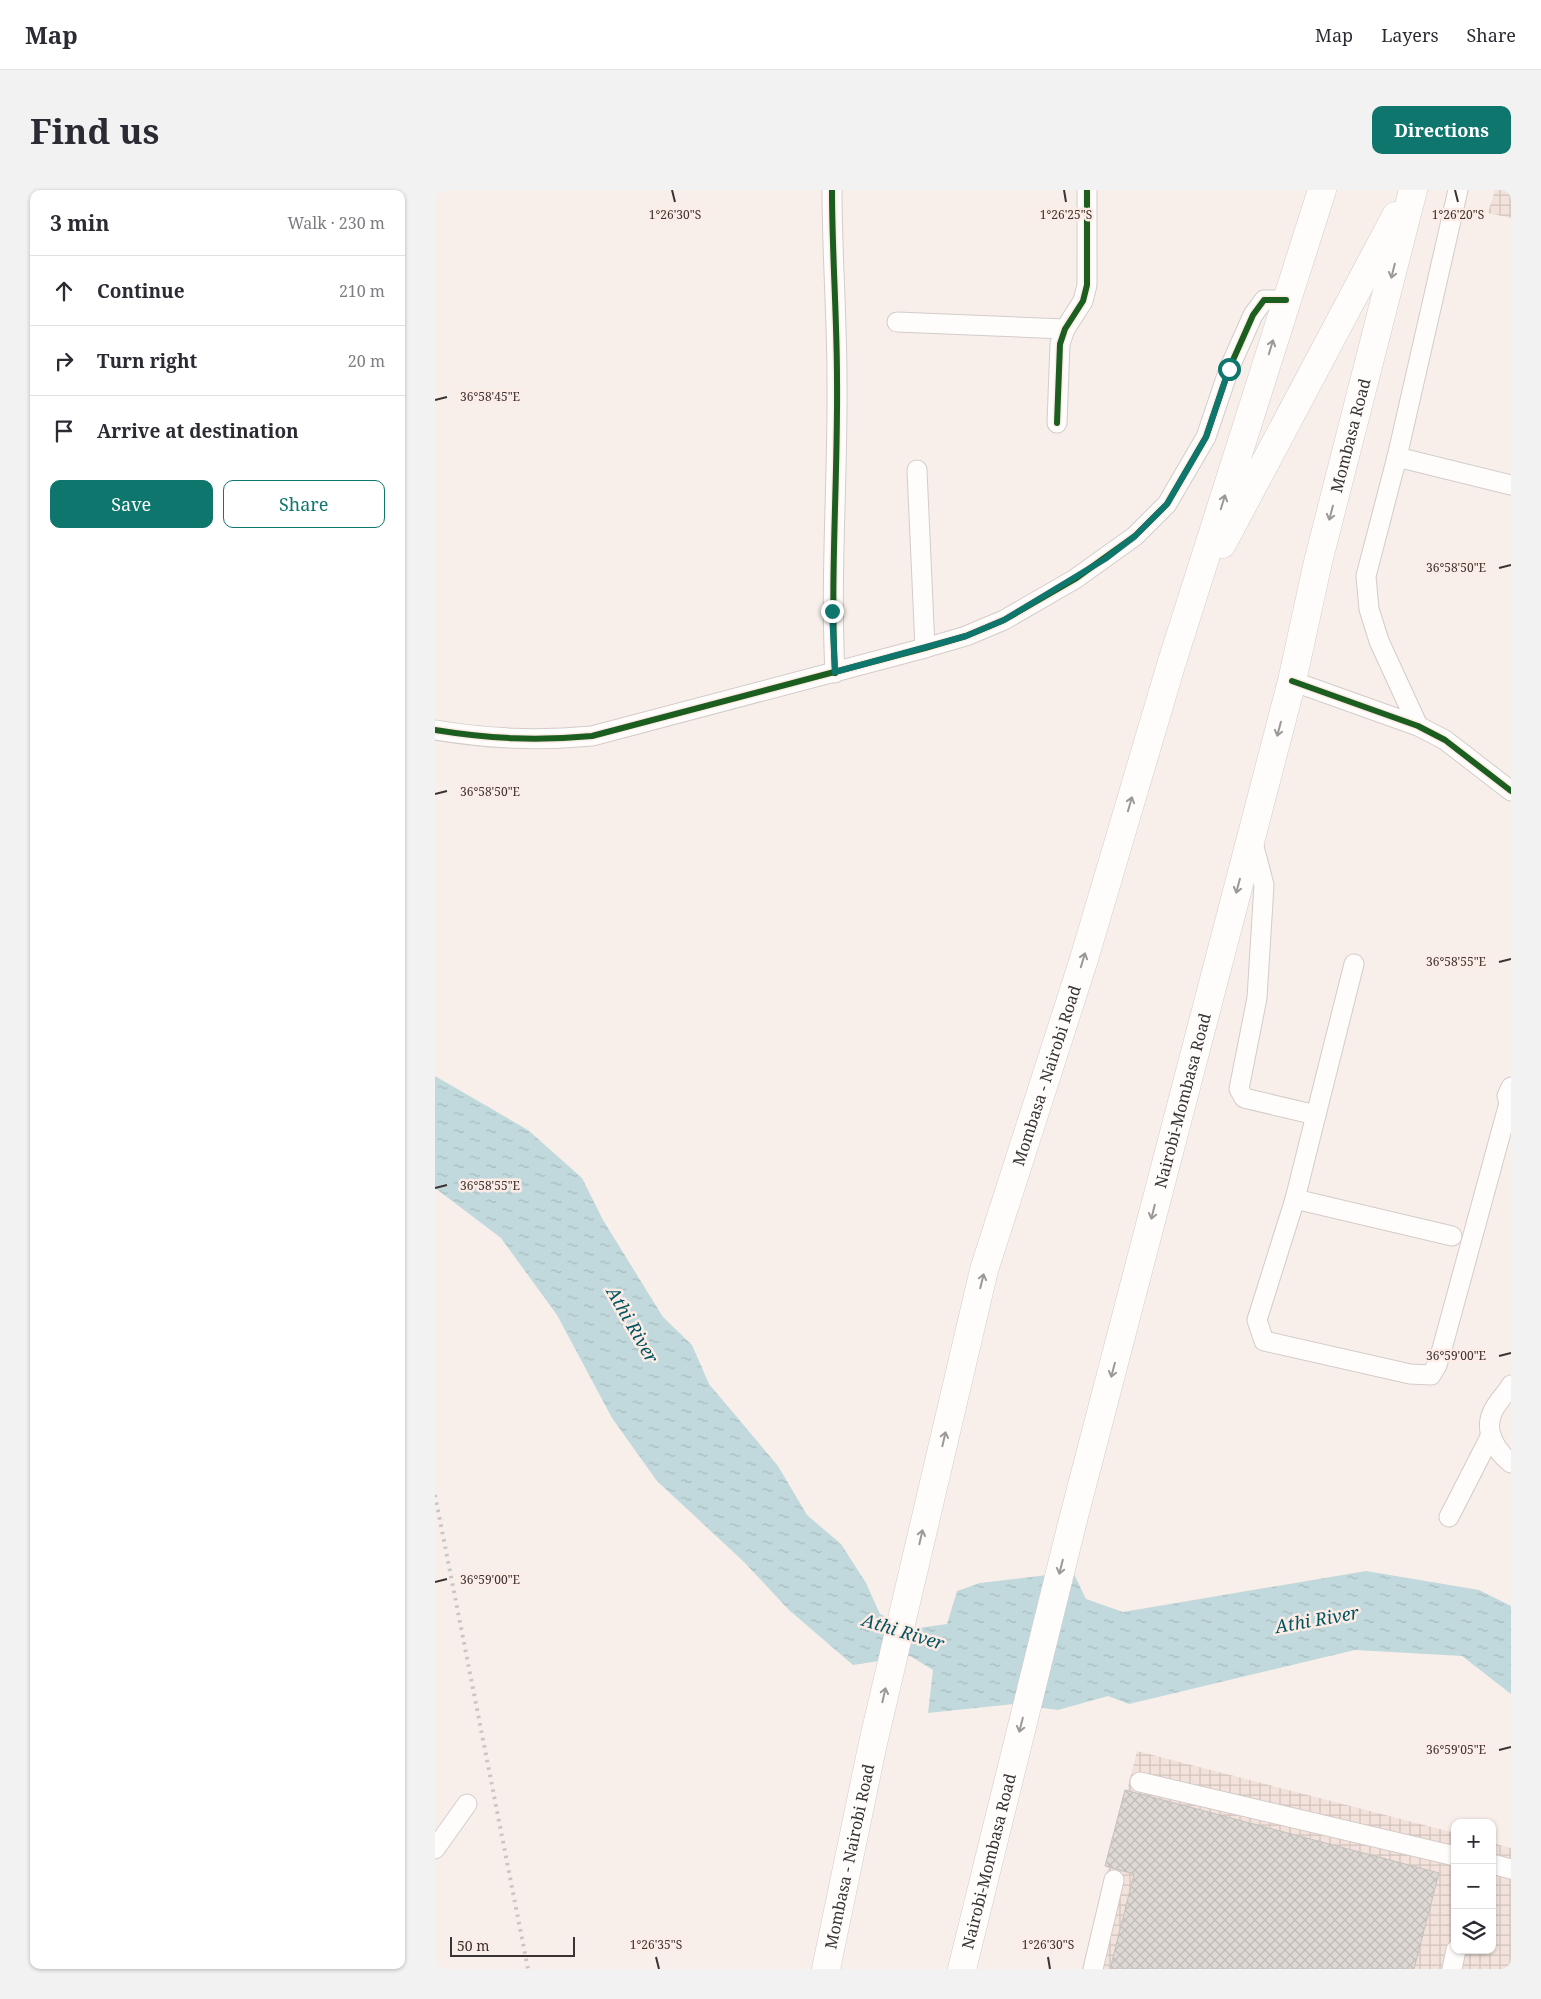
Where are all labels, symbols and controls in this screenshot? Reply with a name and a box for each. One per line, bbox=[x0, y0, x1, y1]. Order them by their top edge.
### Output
text: Map bbox=[25, 18, 78, 51]
text: Map bbox=[1315, 23, 1353, 47]
text: Layers bbox=[1381, 23, 1439, 47]
text: Share bbox=[1467, 23, 1516, 47]
button: Directions bbox=[1372, 106, 1511, 154]
text: Find us bbox=[30, 107, 159, 154]
text: 1°26'30"S bbox=[649, 206, 701, 223]
text: 1°26'25"S bbox=[1040, 206, 1092, 223]
text: 1°26'20"S bbox=[1432, 206, 1484, 223]
text: 3 min bbox=[50, 209, 109, 237]
text: Walk · 230 m bbox=[288, 212, 385, 234]
one-way arrow bbox=[1388, 263, 1397, 279]
icon: ahead bbox=[50, 277, 78, 305]
text: Continue bbox=[97, 278, 185, 304]
text: 210 m bbox=[339, 280, 385, 302]
one-way arrow bbox=[1267, 339, 1277, 355]
icon: right bbox=[50, 347, 78, 375]
text: Turn right bbox=[97, 348, 197, 374]
text: 20 m bbox=[348, 350, 385, 372]
route start bbox=[1218, 358, 1241, 381]
street label: Mombasa Road bbox=[1325, 376, 1376, 495]
text: 36°58'45"E bbox=[460, 388, 520, 405]
icon: arrive bbox=[50, 417, 78, 445]
text: Arrive at destination bbox=[97, 418, 299, 444]
button: Save bbox=[50, 480, 213, 528]
button: Share bbox=[223, 480, 385, 528]
one-way arrow bbox=[1218, 494, 1228, 510]
one-way arrow bbox=[1326, 505, 1335, 521]
text: 36°58'50"E bbox=[1426, 559, 1486, 576]
route end bbox=[821, 600, 844, 623]
one-way arrow bbox=[1274, 720, 1284, 736]
text: 36°58'50"E bbox=[460, 783, 520, 800]
one-way arrow bbox=[1126, 796, 1136, 812]
one-way arrow bbox=[1233, 877, 1242, 893]
one-way arrow bbox=[1079, 952, 1089, 968]
text: 36°58'55"E bbox=[1426, 953, 1486, 970]
street label: Mombasa - Nairobi Road bbox=[1007, 982, 1086, 1169]
street label: Nairobi-Mombasa Road bbox=[1149, 1010, 1216, 1191]
text: 36°58'55"E bbox=[460, 1177, 520, 1194]
one-way arrow bbox=[1148, 1204, 1157, 1220]
one-way arrow bbox=[978, 1274, 987, 1290]
water label: Athi River bbox=[600, 1280, 665, 1368]
text: 36°59'00"E bbox=[1426, 1347, 1486, 1364]
one-way arrow bbox=[1108, 1361, 1118, 1377]
one-way arrow bbox=[940, 1432, 949, 1448]
one-way arrow bbox=[917, 1530, 926, 1546]
one-way arrow bbox=[1056, 1559, 1065, 1575]
text: 36°59'00"E bbox=[460, 1571, 520, 1588]
water label: Athi River bbox=[1271, 1600, 1361, 1639]
water label: Athi River bbox=[857, 1607, 948, 1655]
one-way arrow bbox=[880, 1688, 889, 1704]
one-way arrow bbox=[1016, 1716, 1025, 1732]
text: 36°59'05"E bbox=[1426, 1741, 1486, 1758]
street label: Mombasa - Nairobi Road bbox=[819, 1762, 879, 1951]
street label: Nairobi-Mombasa Road bbox=[956, 1771, 1021, 1951]
map controls bbox=[1451, 1819, 1496, 1954]
button: + bbox=[1451, 1819, 1496, 1864]
button: − bbox=[1451, 1864, 1496, 1909]
button: layers bbox=[1451, 1909, 1496, 1954]
scale bar bbox=[450, 1934, 575, 1957]
text: 50 m bbox=[457, 1936, 490, 1955]
text: 1°26'35"S bbox=[630, 1936, 682, 1953]
text: 1°26'30"S bbox=[1022, 1936, 1074, 1953]

